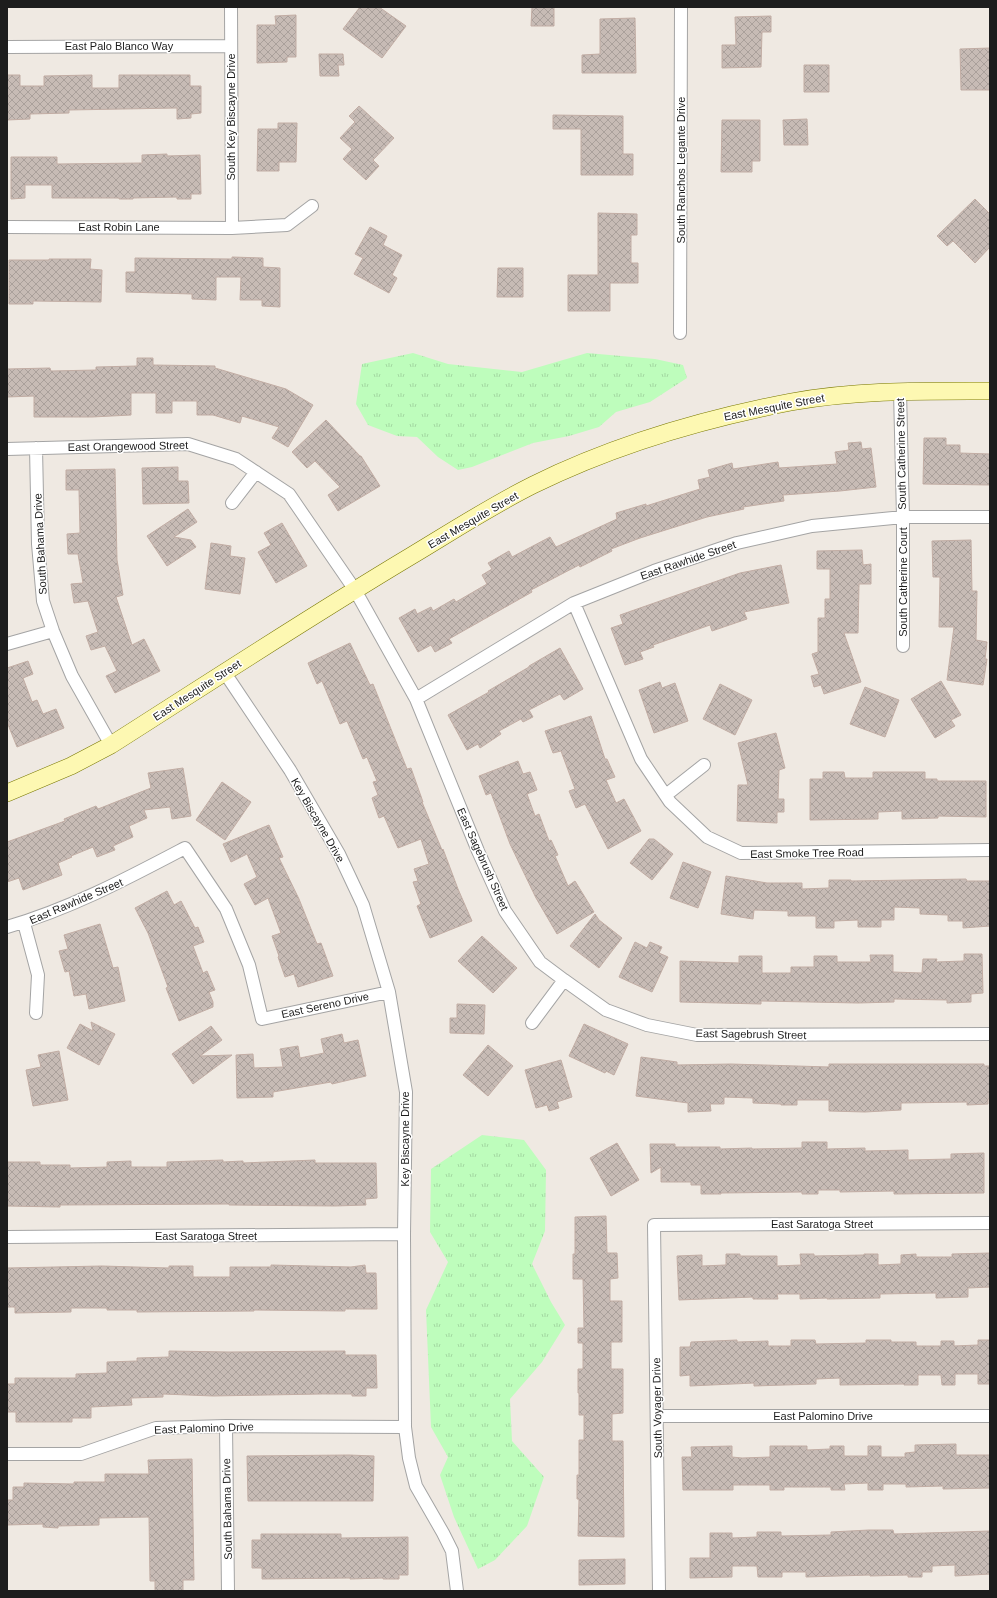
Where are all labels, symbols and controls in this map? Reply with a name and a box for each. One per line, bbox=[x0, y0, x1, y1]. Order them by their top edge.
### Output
street label: East Palo Blanco Way bbox=[65, 40, 174, 52]
street label: South Key Biscayne Drive bbox=[225, 53, 237, 181]
street label: South Ranchos Legante Drive bbox=[675, 97, 687, 243]
street label: East Robin Lane bbox=[78, 221, 160, 233]
street label: East Mesquite Street bbox=[723, 391, 825, 423]
street label: South Catherine Street bbox=[894, 398, 908, 510]
street label: East Orangewood Street bbox=[68, 439, 188, 453]
street label: East Mesquite Street bbox=[426, 489, 520, 551]
street label: South Bahama Drive bbox=[31, 493, 49, 595]
street label: South Catherine Court bbox=[897, 527, 909, 637]
street label: East Rawhide Street bbox=[639, 538, 737, 582]
street label: East Mesquite Street bbox=[151, 657, 243, 723]
street label: Key Biscayne Drive bbox=[289, 776, 347, 864]
street label: East Sagebrush Street bbox=[455, 806, 511, 912]
street label: East Smoke Tree Road bbox=[750, 846, 864, 860]
street label: East Rawhide Street bbox=[28, 876, 124, 926]
street label: East Sereno Drive bbox=[280, 990, 370, 1020]
street label: East Sagebrush Street bbox=[696, 1027, 806, 1041]
street label: Key Biscayne Drive bbox=[399, 1091, 411, 1187]
street label: East Saratoga Street bbox=[771, 1218, 873, 1230]
street label: East Saratoga Street bbox=[155, 1230, 257, 1242]
street label: South Voyager Drive bbox=[650, 1357, 664, 1459]
street label: East Palomino Drive bbox=[773, 1410, 873, 1422]
street label: East Palomino Drive bbox=[154, 1420, 254, 1436]
street label: South Bahama Drive bbox=[220, 1458, 234, 1560]

